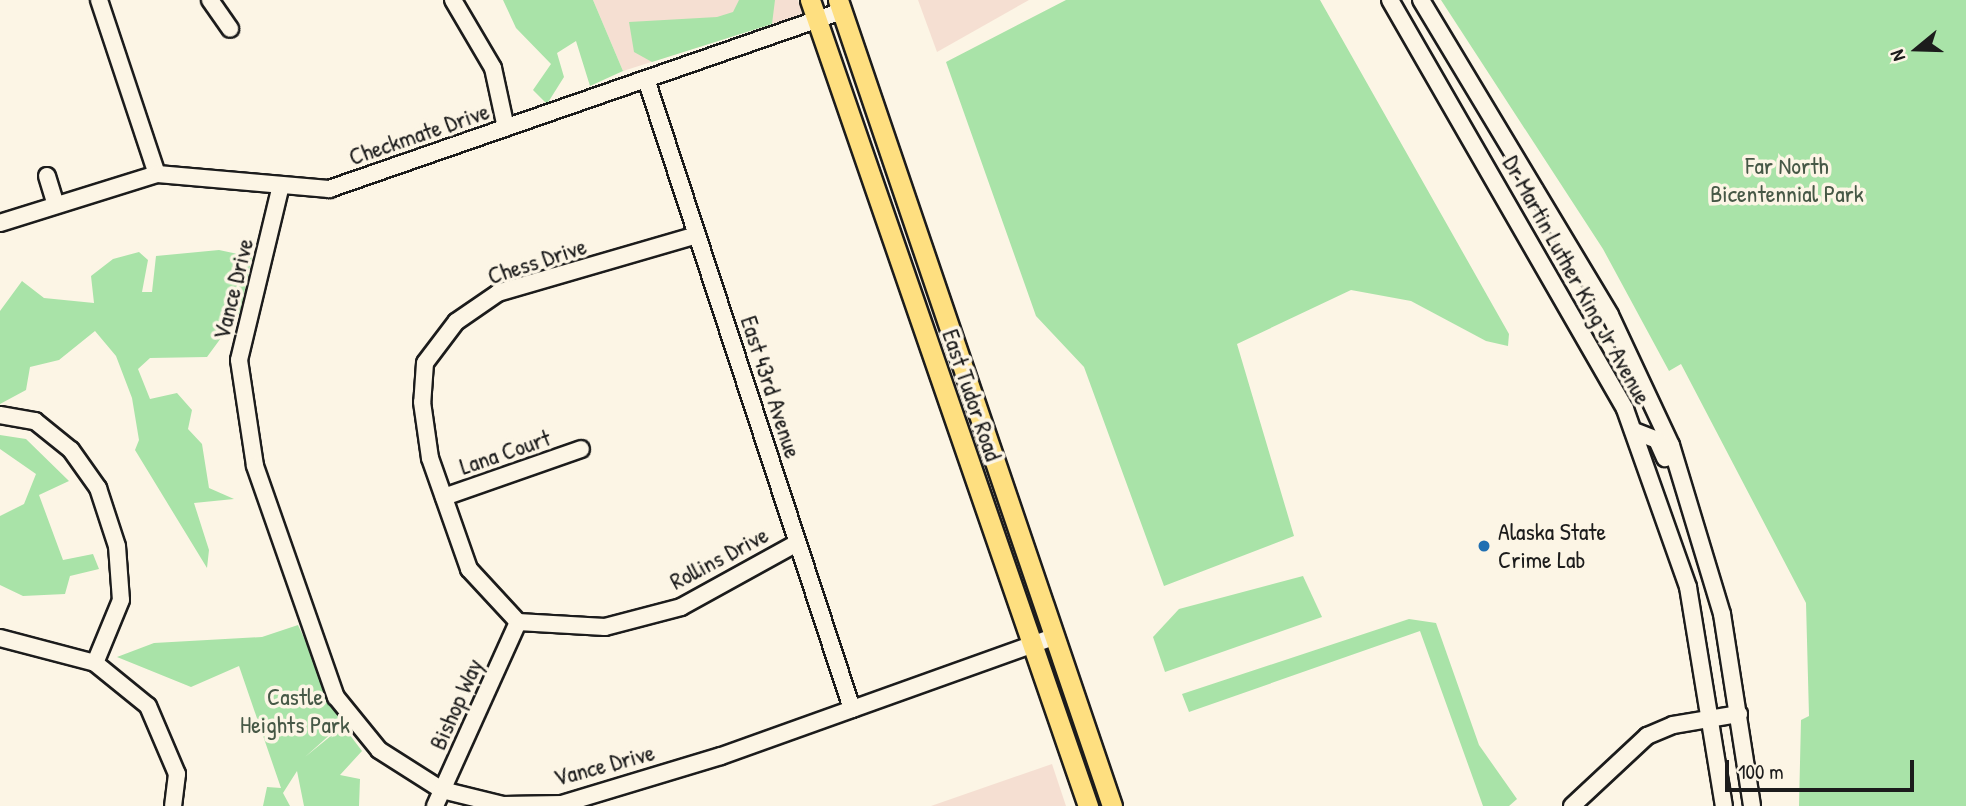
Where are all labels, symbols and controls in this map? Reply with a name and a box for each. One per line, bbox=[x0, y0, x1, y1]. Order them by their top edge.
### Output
north arrow bbox=[1882, 14, 1952, 84]
text: N bbox=[1883, 47, 1911, 65]
street label: Checkmate Drive bbox=[345, 97, 493, 171]
street label: Dr Martin Luther King Jr Avenue bbox=[1497, 151, 1657, 409]
park label: Far North Bicentennial Park bbox=[1710, 152, 1864, 208]
street label: Chess Drive bbox=[484, 232, 590, 290]
street label: Vance Drive bbox=[207, 235, 259, 343]
street label: East 43rd Avenue bbox=[734, 312, 808, 462]
street label: East Tudor Road bbox=[936, 326, 1008, 464]
street label: Lana Court bbox=[456, 423, 554, 481]
place label: Alaska State Crime Lab bbox=[1498, 518, 1606, 574]
street label: Rollins Drive bbox=[665, 520, 773, 596]
marker: Alaska State Crime Lab bbox=[1476, 538, 1492, 554]
street label: Bishop Way bbox=[423, 654, 489, 754]
park label: Castle Heights Park bbox=[240, 683, 350, 739]
street label: Vance Drive bbox=[550, 738, 658, 792]
scale bar bbox=[1728, 746, 1917, 790]
text: 100 m bbox=[1738, 757, 1784, 786]

